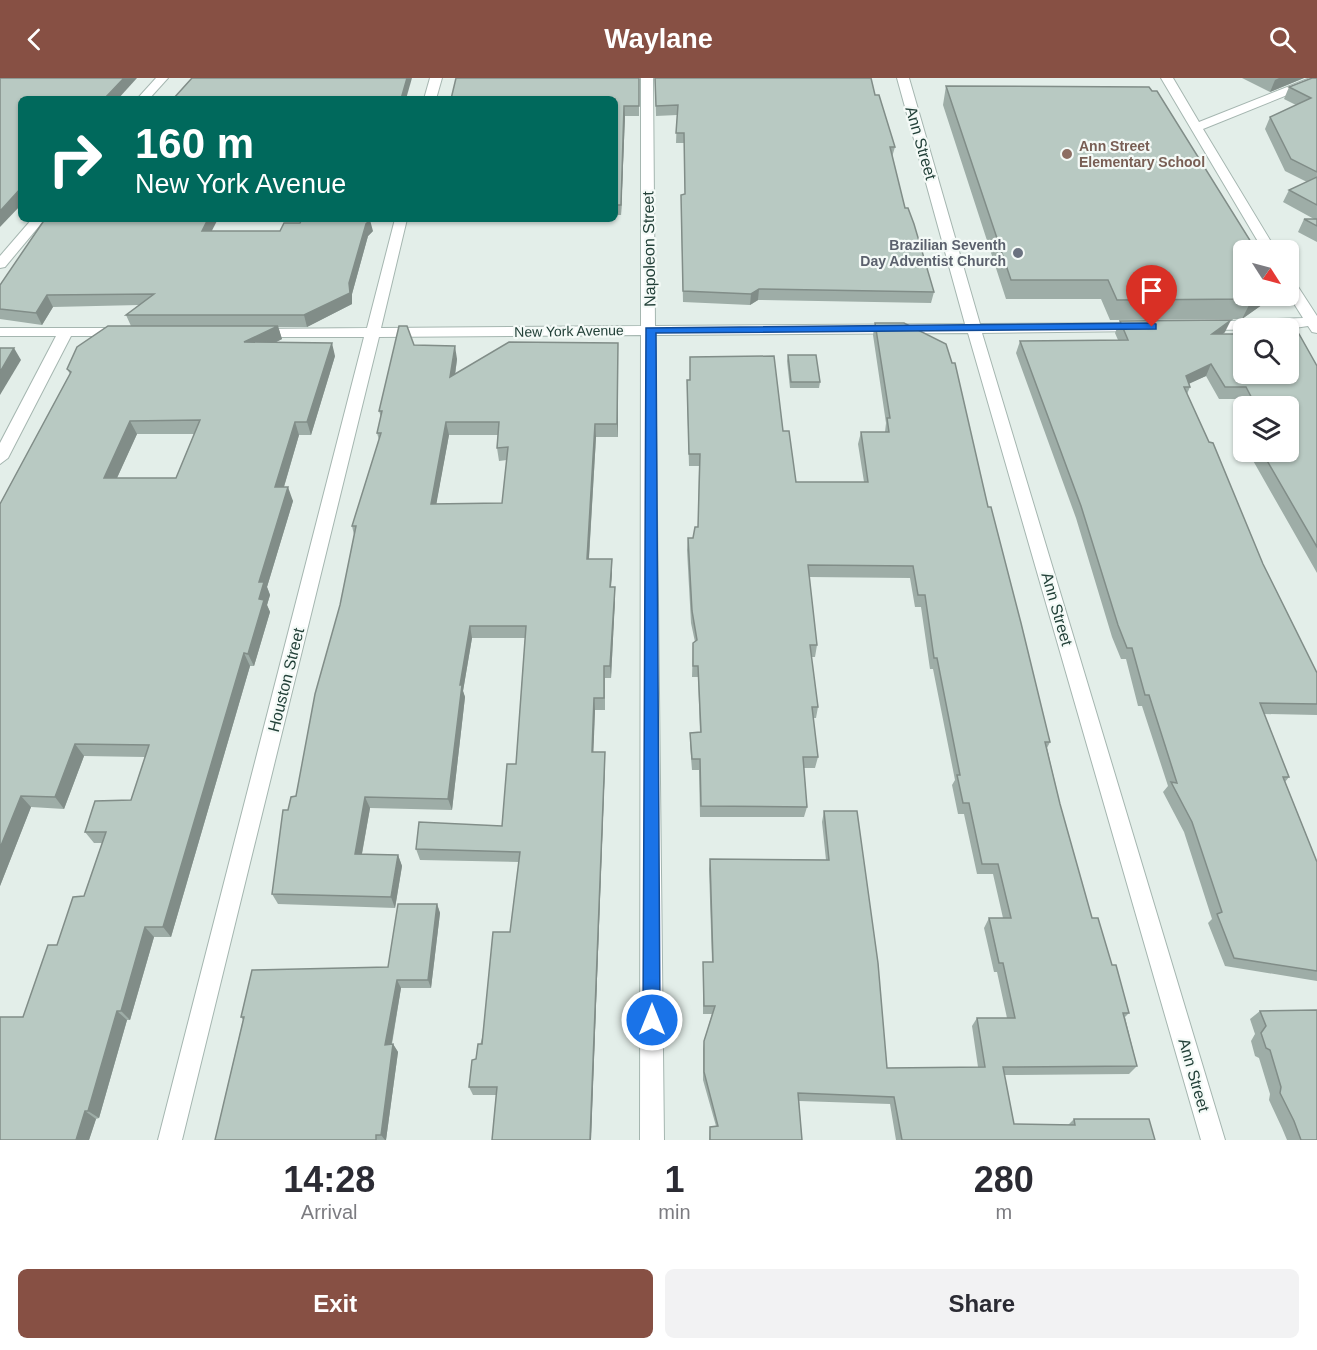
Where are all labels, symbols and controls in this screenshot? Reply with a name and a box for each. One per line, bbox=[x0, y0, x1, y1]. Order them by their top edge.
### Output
icon: back bbox=[18, 23, 51, 56]
icon: search bbox=[1266, 23, 1299, 56]
text: Waylane bbox=[604, 24, 713, 54]
street label: Ann Street bbox=[902, 104, 940, 182]
icon: right bbox=[36, 120, 114, 198]
text: 160 m bbox=[135, 120, 254, 167]
place label: Ann Street Elementary School bbox=[1079, 138, 1205, 170]
marker: Ann Street Elementary School bbox=[1060, 147, 1074, 161]
text: New York Avenue bbox=[135, 169, 346, 199]
street label: Napoleon Street bbox=[639, 190, 659, 307]
place label: Brazilian Seventh Day Adventist Church bbox=[860, 237, 1006, 269]
north arrow bbox=[1233, 240, 1299, 306]
map controls bbox=[1233, 240, 1299, 462]
marker: Brazilian Seventh Day Adventist Church bbox=[1011, 246, 1025, 260]
pin bbox=[1126, 265, 1177, 327]
icon: arrive bbox=[1135, 274, 1168, 307]
button: search bbox=[1233, 318, 1299, 384]
street label: New York Avenue bbox=[514, 322, 624, 340]
button: layers bbox=[1233, 396, 1299, 462]
street label: Ann Street bbox=[1038, 570, 1076, 648]
street label: Houston Street bbox=[265, 626, 307, 734]
position arrow bbox=[620, 988, 684, 1052]
street label: Ann Street bbox=[1175, 1036, 1213, 1114]
text: 14:28 bbox=[283, 1159, 375, 1200]
text: 1 bbox=[664, 1159, 684, 1200]
text: 280 bbox=[974, 1159, 1034, 1200]
text: Arrival bbox=[301, 1201, 358, 1223]
text: min bbox=[658, 1201, 691, 1223]
text: m bbox=[995, 1201, 1012, 1223]
button: Exit bbox=[18, 1269, 653, 1338]
button: Share bbox=[665, 1269, 1299, 1338]

